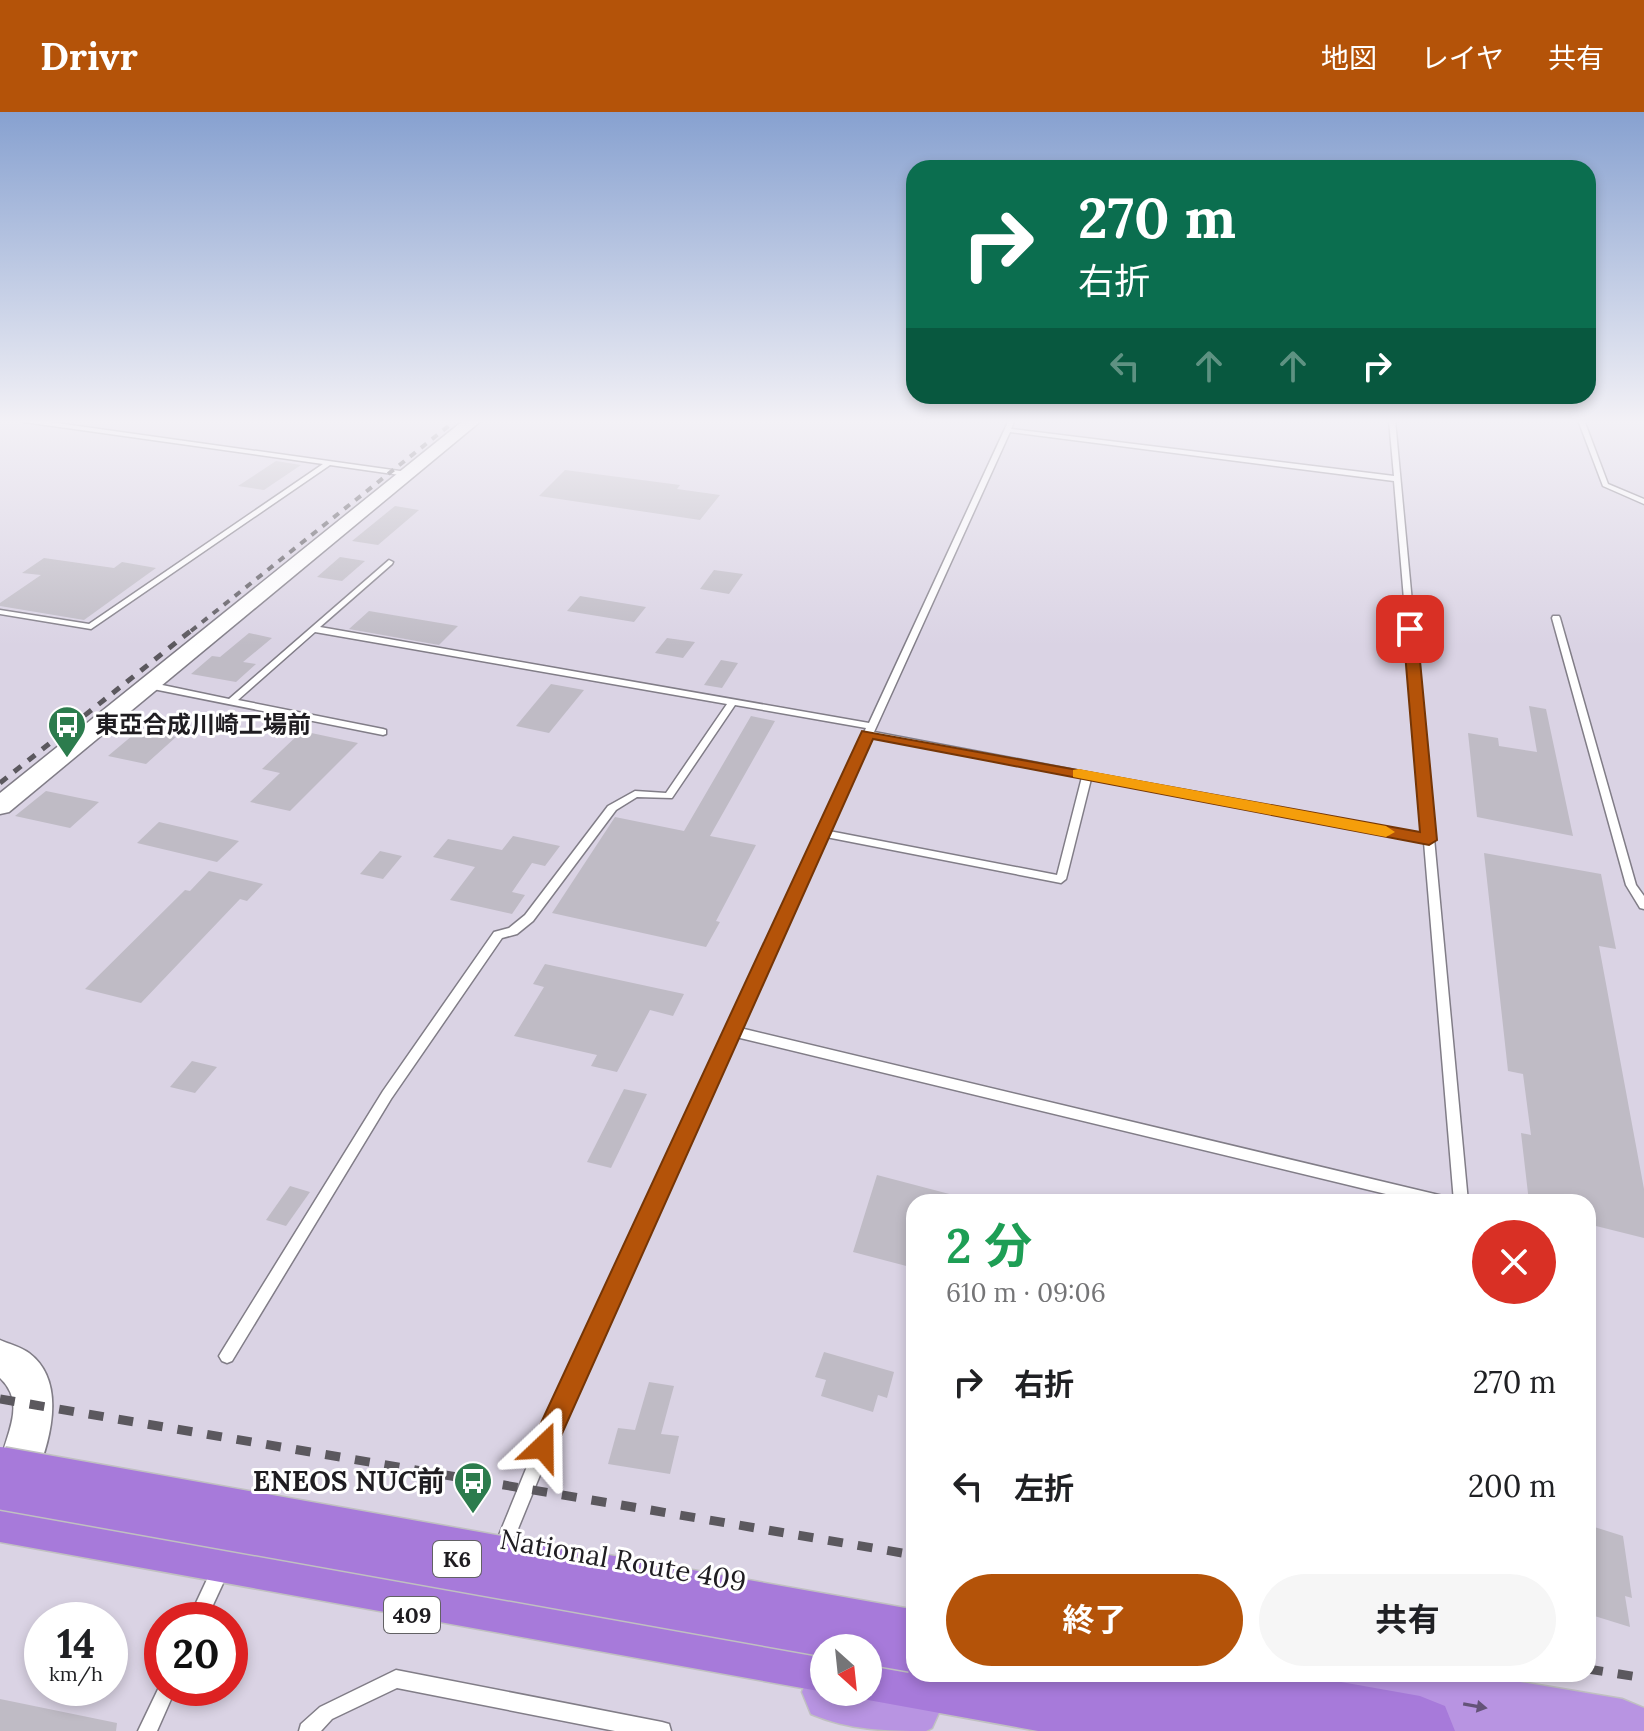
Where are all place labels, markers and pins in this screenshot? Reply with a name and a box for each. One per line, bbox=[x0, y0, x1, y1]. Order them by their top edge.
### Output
pin bbox=[1376, 595, 1444, 663]
bus stop icon: 東亞合成川崎工場前 bbox=[46, 704, 88, 759]
place label: 東亞合成川崎工場前 bbox=[95, 709, 311, 740]
bus stop icon: ENEOS NUC前 bbox=[452, 1460, 494, 1515]
place label: ENEOS NUC前 bbox=[253, 1463, 445, 1499]

